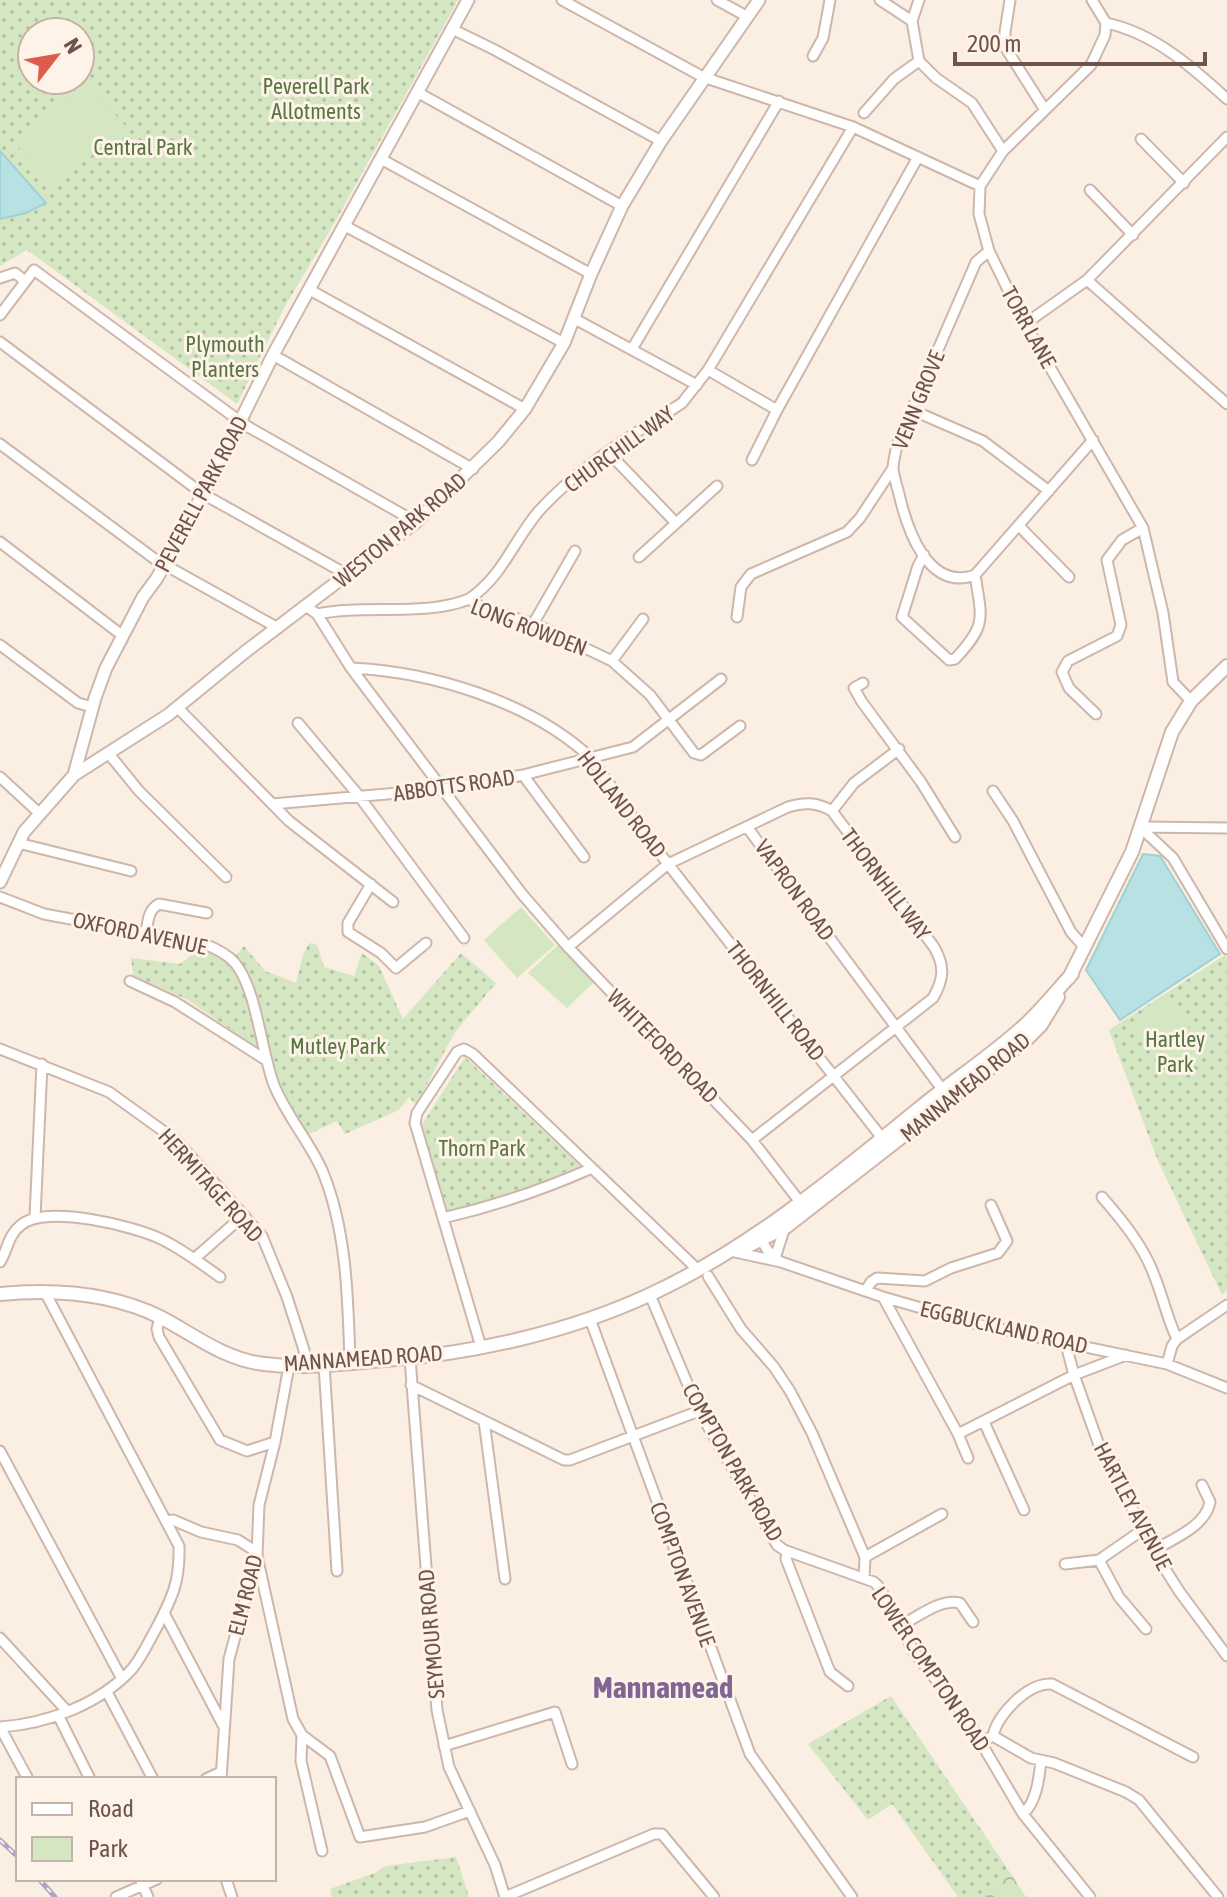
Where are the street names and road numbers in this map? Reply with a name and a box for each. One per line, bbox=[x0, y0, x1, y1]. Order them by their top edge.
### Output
street label: TORR LANE bbox=[996, 282, 1062, 373]
street label: VENN GROVE bbox=[886, 346, 950, 453]
street label: CHURCHILL WAY bbox=[559, 400, 679, 498]
street label: PEVERELL PARK ROAD bbox=[149, 412, 253, 576]
street label: WESTON PARK ROAD bbox=[329, 467, 471, 593]
street label: LONG ROWDEN bbox=[467, 593, 591, 661]
street label: HOLLAND ROAD bbox=[572, 745, 672, 863]
street label: ABBOTTS ROAD bbox=[392, 764, 516, 806]
street label: THORNHILL WAY bbox=[836, 823, 936, 945]
street label: VAPRON ROAD bbox=[750, 835, 840, 945]
street label: OXFORD AVENUE bbox=[71, 906, 210, 960]
street label: THORNHILL ROAD bbox=[721, 936, 831, 1066]
street label: WHITEFORD ROAD bbox=[602, 984, 724, 1108]
street label: MANNAMEAD ROAD bbox=[895, 1027, 1035, 1147]
street label: HERMITAGE ROAD bbox=[153, 1123, 269, 1247]
street label: EGGBUCKLAND ROAD bbox=[918, 1295, 1090, 1359]
street label: MANNAMEAD ROAD bbox=[283, 1339, 443, 1377]
street label: COMPTON PARK ROAD bbox=[677, 1378, 789, 1546]
street label: HARTLEY AVENUE bbox=[1088, 1438, 1178, 1575]
street label: COMPTON AVENUE bbox=[645, 1498, 721, 1650]
street label: ELM ROAD bbox=[222, 1552, 268, 1638]
street label: SEYMOUR ROAD bbox=[412, 1568, 450, 1700]
street label: LOWER COMPTON ROAD bbox=[866, 1582, 996, 1756]

